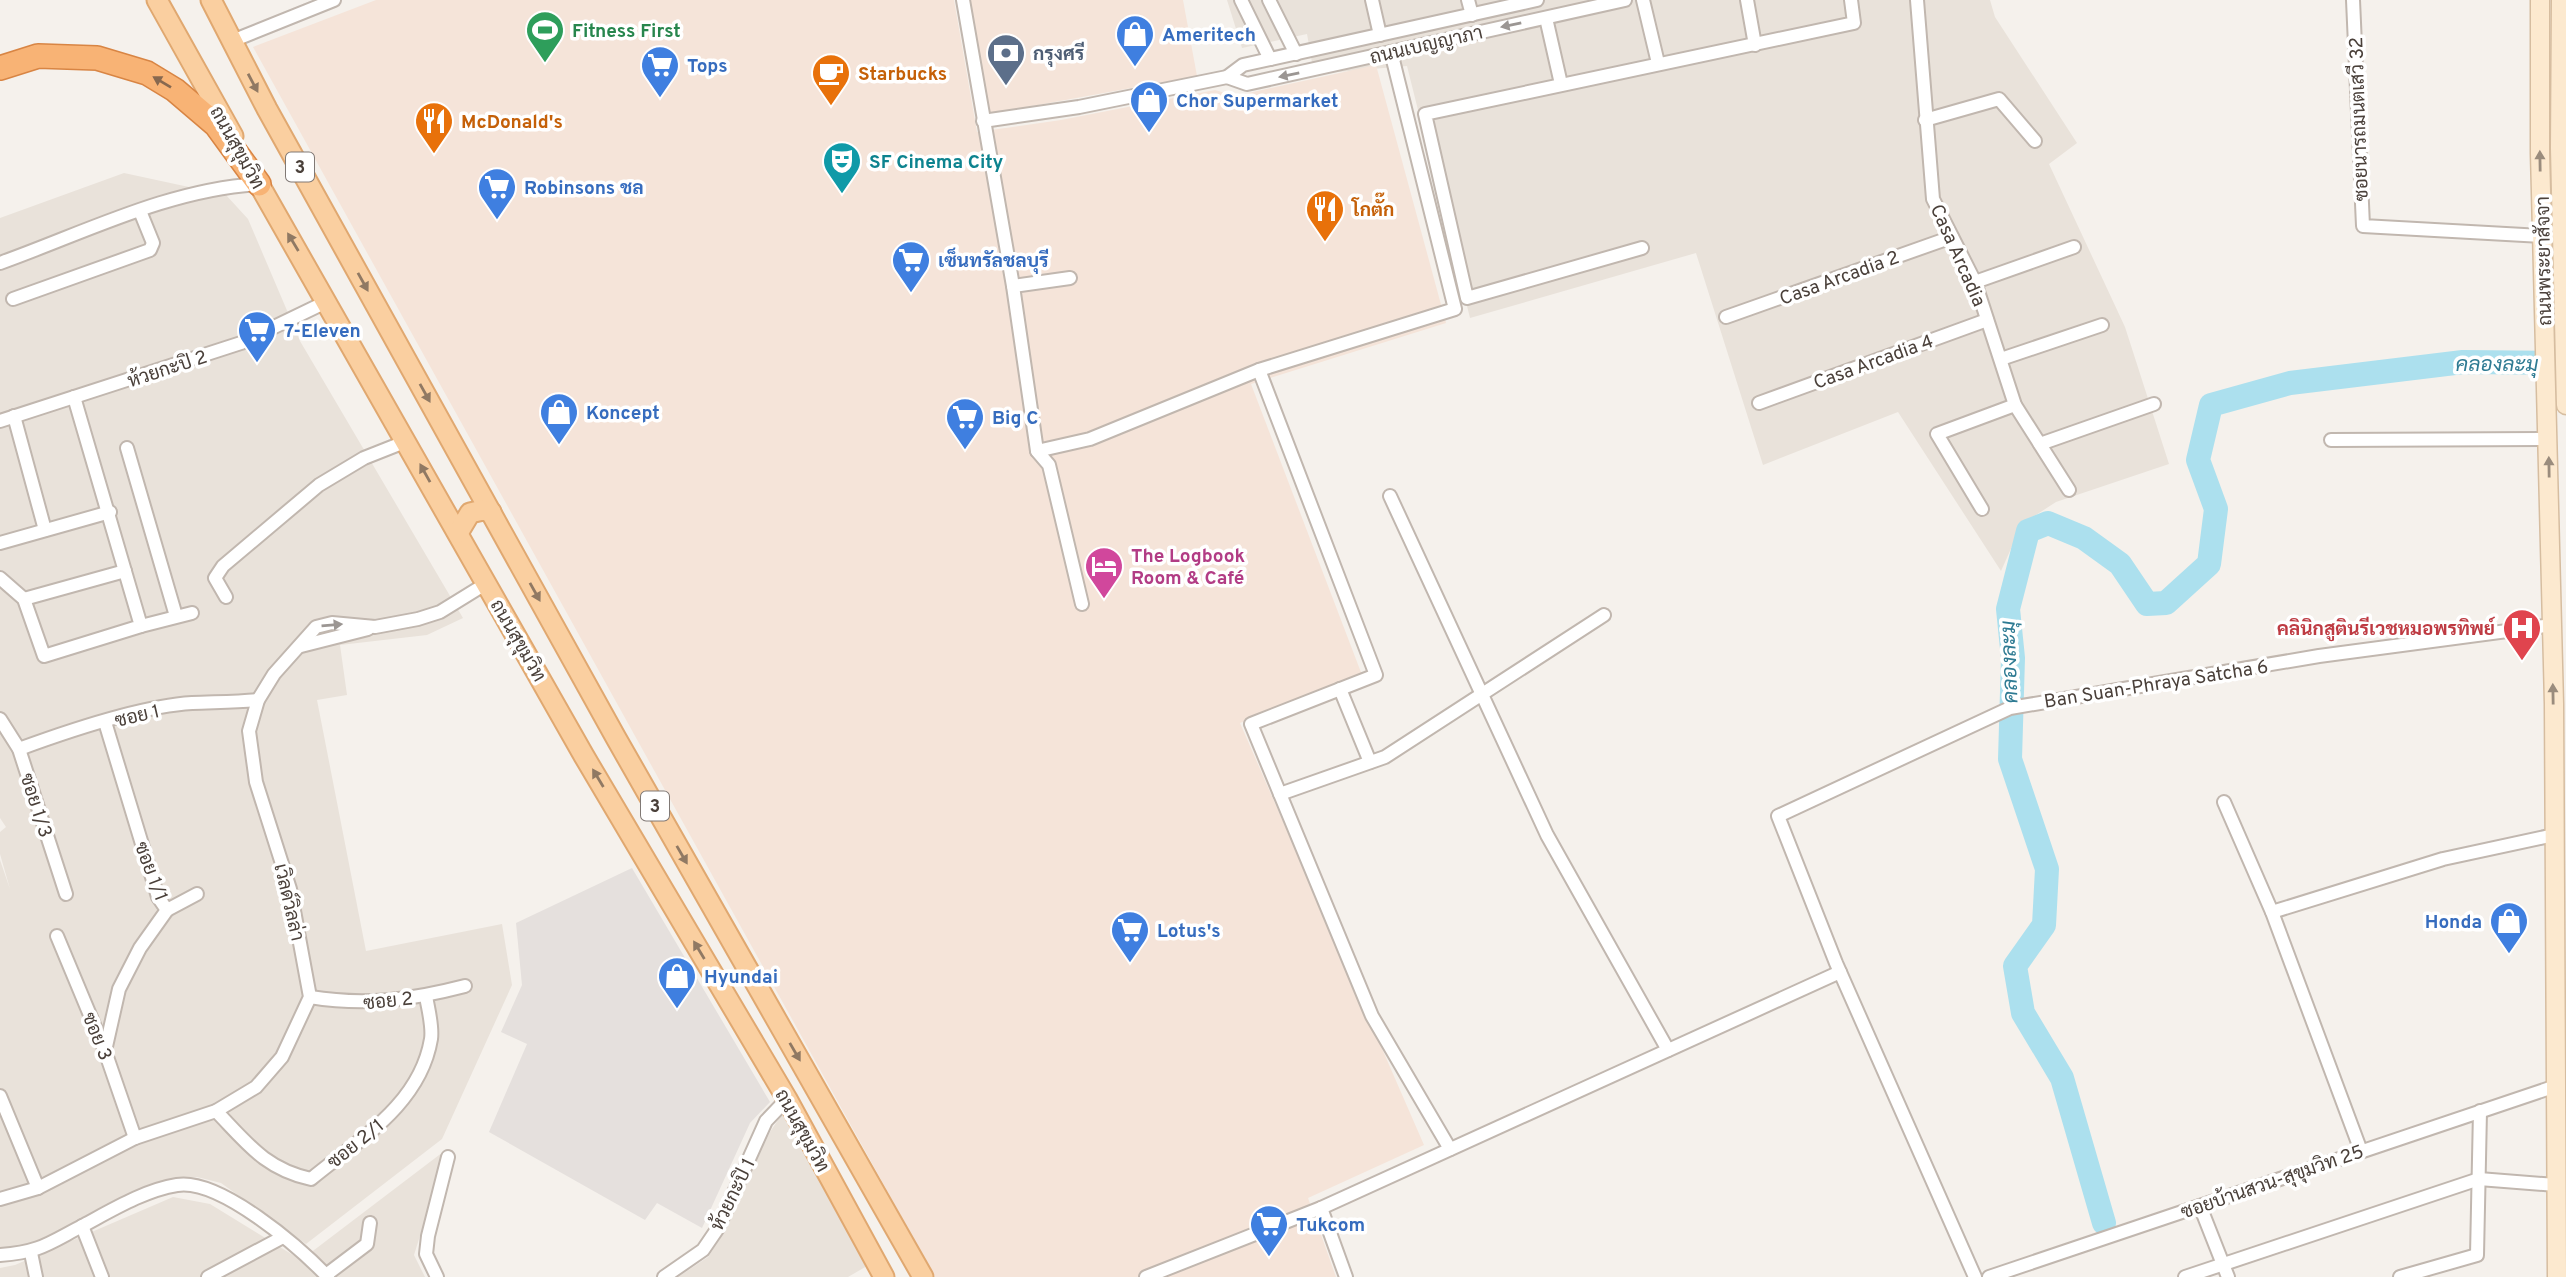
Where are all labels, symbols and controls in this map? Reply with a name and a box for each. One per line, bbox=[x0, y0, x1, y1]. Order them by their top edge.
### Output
sports icon: Fitness First bbox=[524, 9, 566, 64]
shop icon: Ameritech bbox=[1114, 13, 1156, 68]
place label: Fitness First bbox=[572, 20, 681, 44]
one-way arrow bbox=[1500, 20, 1522, 31]
street label: ถนนเบญญาภา bbox=[1368, 21, 1485, 71]
place label: Ameritech bbox=[1162, 24, 1256, 48]
bank icon: กรุงศรี bbox=[985, 32, 1027, 87]
street label: ซอยนารถมนตเสวี 32 bbox=[2343, 36, 2375, 202]
place label: กรุงศรี bbox=[1033, 41, 1084, 68]
supermarket icon: Tops bbox=[639, 44, 681, 99]
cafe icon: Starbucks bbox=[810, 52, 852, 107]
place label: Tops bbox=[687, 55, 728, 79]
place label: Starbucks bbox=[858, 63, 947, 87]
one-way arrow bbox=[1278, 69, 1300, 80]
one-way arrow bbox=[247, 73, 259, 92]
one-way arrow bbox=[153, 76, 172, 89]
shop icon: Chor Supermarket bbox=[1128, 79, 1170, 134]
place label: Chor Supermarket bbox=[1176, 90, 1338, 114]
restaurant icon: McDonald's bbox=[413, 100, 455, 155]
street label: ถนนสุขุมวิท bbox=[204, 102, 269, 194]
place label: McDonald's bbox=[461, 111, 563, 135]
theatre icon: SF Cinema City bbox=[821, 140, 863, 195]
one-way arrow bbox=[2535, 150, 2546, 172]
place label: SF Cinema City bbox=[869, 151, 1003, 175]
road number: 3 bbox=[286, 152, 314, 182]
supermarket icon: Robinsons ชล bbox=[476, 166, 518, 221]
place label: Robinsons ชล bbox=[524, 177, 644, 201]
restaurant icon: โกตั๊ก bbox=[1304, 188, 1346, 243]
place label: โกตั๊ก bbox=[1351, 192, 1394, 223]
street label: ถนนพระยาสัจจา bbox=[2532, 196, 2558, 326]
street label: Casa Arcadia bbox=[1924, 201, 1990, 311]
one-way arrow bbox=[287, 233, 300, 252]
supermarket icon: เซ็นทรัลชลบุรี bbox=[890, 239, 932, 294]
street label: Casa Arcadia 2 bbox=[1777, 246, 1903, 312]
place label: เซ็นทรัลชลบุรี bbox=[938, 247, 1049, 275]
one-way arrow bbox=[357, 272, 369, 291]
supermarket icon: 7-Eleven bbox=[236, 309, 278, 364]
place label: 7-Eleven bbox=[284, 320, 361, 344]
street label: Casa Arcadia 4 bbox=[1810, 330, 1937, 396]
street label: ห้วยกะปิ 2 bbox=[124, 345, 210, 394]
water label: คลองละมุ bbox=[2456, 352, 2539, 379]
one-way arrow bbox=[419, 383, 431, 403]
shop icon: Koncept bbox=[538, 391, 580, 446]
supermarket icon: Big C bbox=[944, 396, 986, 451]
place label: Koncept bbox=[586, 402, 660, 426]
place label: Big C bbox=[992, 407, 1038, 431]
one-way arrow bbox=[2543, 456, 2554, 478]
one-way arrow bbox=[419, 464, 431, 483]
hotel icon: The Logbook Room & Café bbox=[1083, 545, 1125, 600]
place label: The Logbook Room & Café bbox=[1131, 545, 1245, 591]
one-way arrow bbox=[529, 582, 541, 602]
street label: ถนนสุขุมวิท bbox=[484, 595, 551, 687]
hospital icon: คลินิกสูตินรีเวชหมอพรทิพย์ bbox=[2501, 607, 2543, 662]
place label: คลินิกสูตินรีเวชหมอพรทิพย์ bbox=[2277, 616, 2496, 642]
one-way arrow bbox=[321, 619, 343, 630]
water label: คลองละมุ bbox=[1996, 620, 2025, 704]
street label: Ban Suan-Phraya Satcha 6 bbox=[2042, 655, 2270, 715]
one-way arrow bbox=[2548, 683, 2559, 705]
street label: ซอย 1 bbox=[113, 700, 162, 734]
one-way arrow bbox=[591, 769, 604, 788]
street label: ซอย 1/3 bbox=[13, 771, 57, 841]
road number: 3 bbox=[641, 792, 669, 820]
street label: ซอย 1/1 bbox=[128, 839, 172, 905]
one-way arrow bbox=[676, 845, 688, 864]
street label: เวิลด์วิลล่า bbox=[267, 861, 311, 944]
shop icon: Honda bbox=[2488, 900, 2530, 955]
supermarket icon: Lotus's bbox=[1109, 909, 1151, 964]
place label: Honda bbox=[2425, 911, 2482, 935]
place label: Lotus's bbox=[1157, 920, 1221, 944]
one-way arrow bbox=[693, 940, 705, 959]
shop icon: Hyundai bbox=[656, 955, 698, 1010]
place label: Hyundai bbox=[704, 966, 778, 990]
street label: ซอย 2 bbox=[362, 987, 414, 1017]
street label: ซอย 3 bbox=[76, 1009, 117, 1064]
one-way arrow bbox=[789, 1042, 801, 1062]
street label: ถนนสุขุมวิท bbox=[769, 1085, 834, 1177]
street label: ซอย 2/1 bbox=[323, 1114, 390, 1175]
street label: ซอยบ้านสวน-สุขุมวิท 25 bbox=[2178, 1139, 2367, 1225]
street label: ห้วยกะปิ 1 bbox=[705, 1154, 762, 1235]
supermarket icon: Tukcom bbox=[1248, 1203, 1290, 1258]
place label: Tukcom bbox=[1296, 1214, 1365, 1238]

